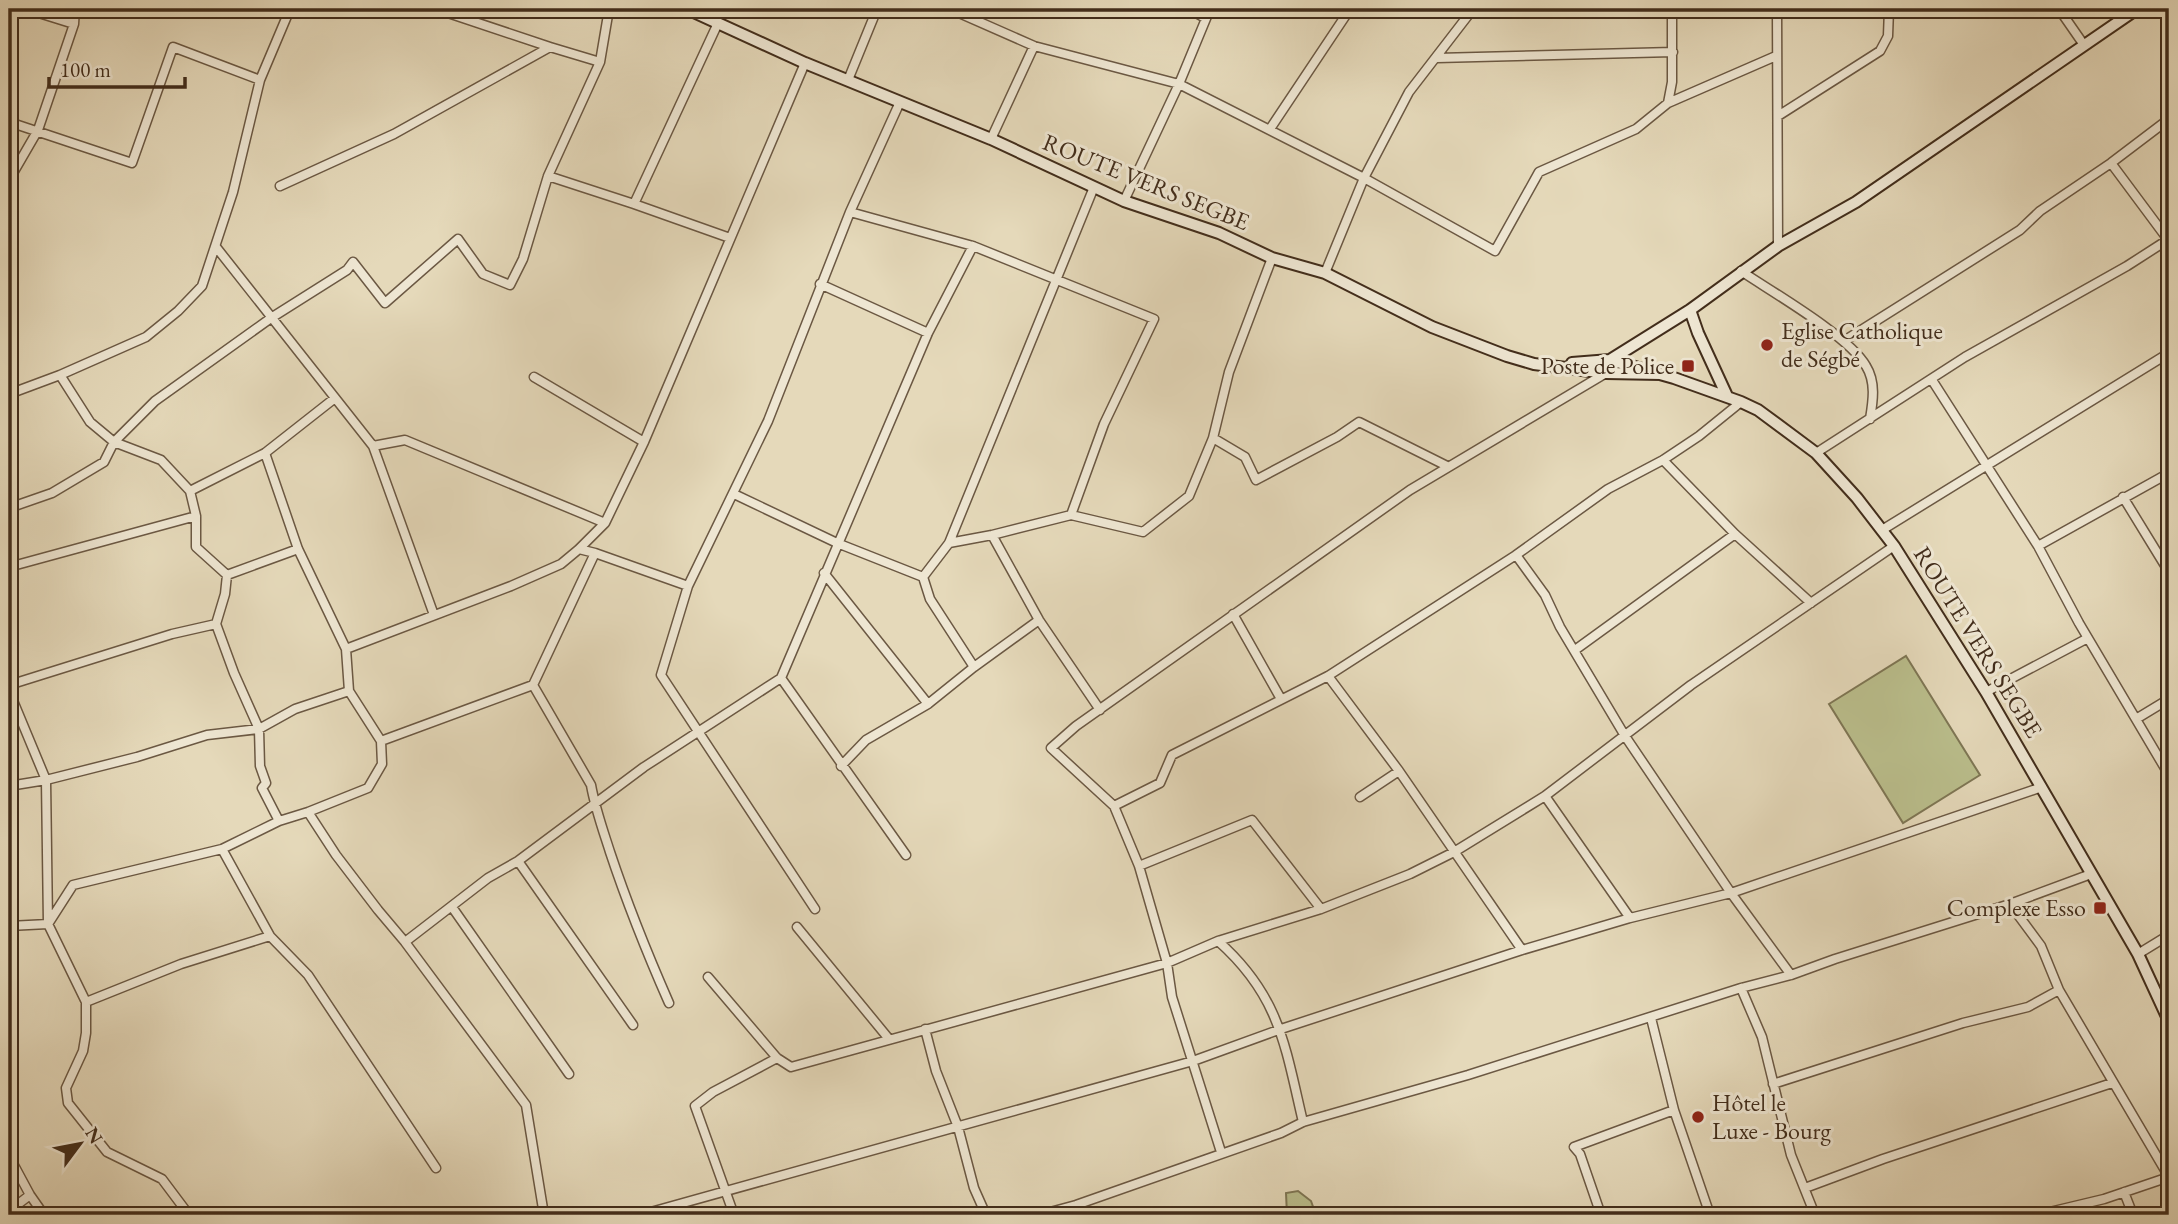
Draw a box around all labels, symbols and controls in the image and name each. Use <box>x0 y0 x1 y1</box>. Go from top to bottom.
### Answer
scale bar <box>49 46 186 90</box>
text: 100 m <box>60 56 111 83</box>
street label: ROUTE VERS SEGBE <box>1038 126 1254 237</box>
place label: Eglise Catholique de Ségbé <box>1781 315 1943 374</box>
marker: Eglise Catholique de Ségbé <box>1759 337 1775 353</box>
place label: Poste de Police <box>1540 350 1674 381</box>
marker: Poste de Police <box>1680 358 1696 374</box>
street label: ROUTE VERS SEGBE <box>1907 540 2050 743</box>
place label: Complexe Esso <box>1947 892 2086 923</box>
marker: Complexe Esso <box>2092 900 2108 916</box>
place label: Hôtel le Luxe - Bourg <box>1712 1087 1832 1146</box>
north arrow <box>46 1108 116 1178</box>
marker: Hôtel le Luxe - Bourg <box>1690 1109 1706 1125</box>
text: N <box>79 1122 109 1149</box>

